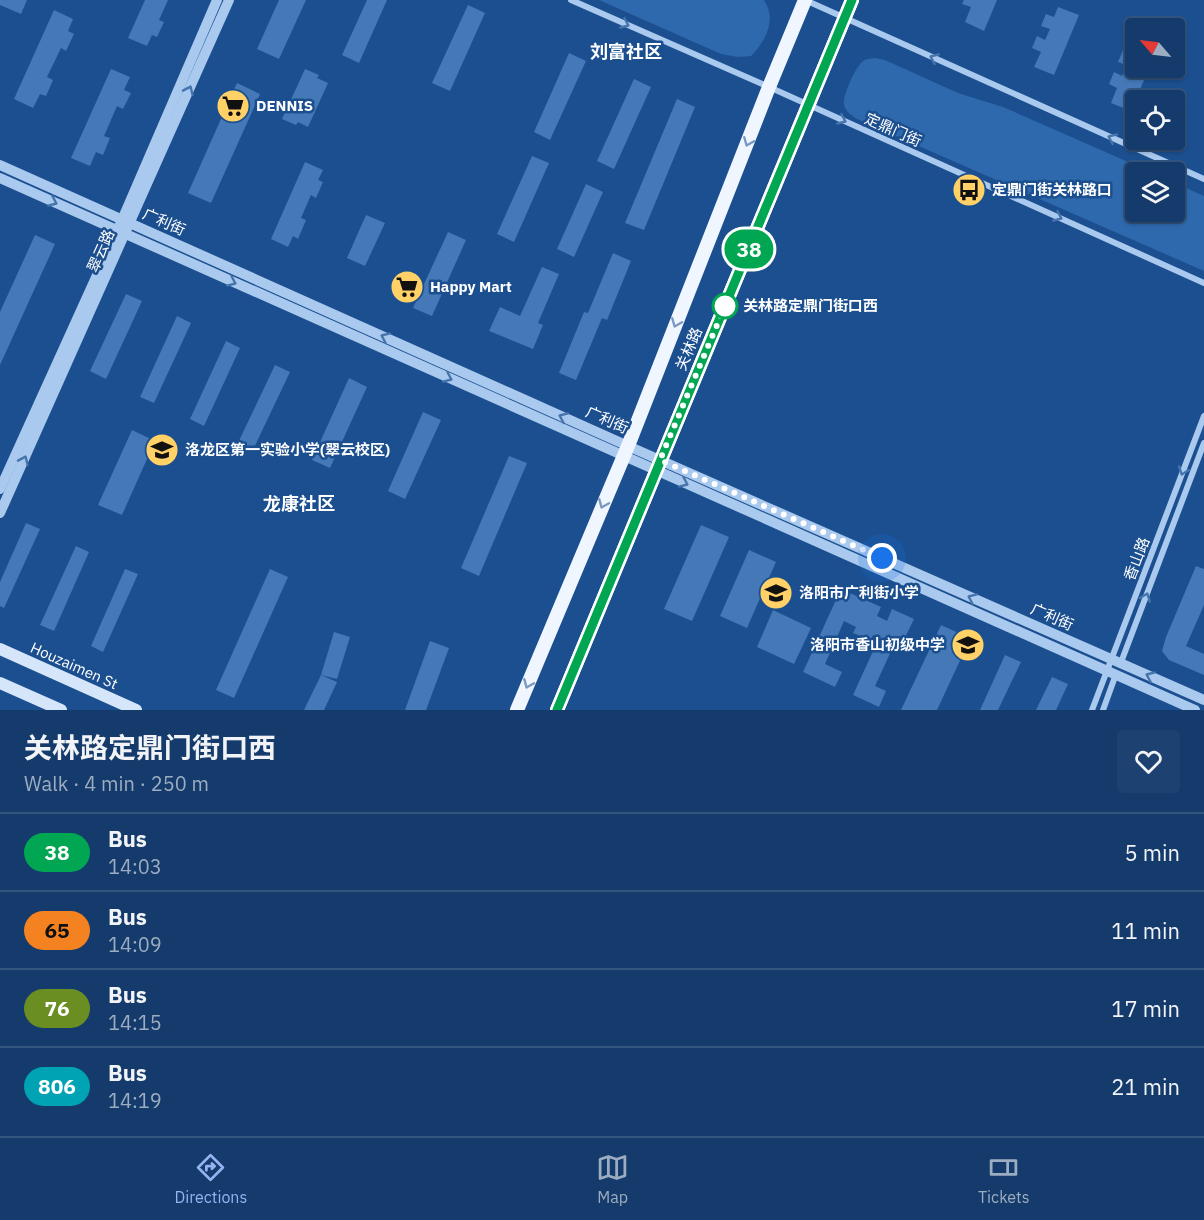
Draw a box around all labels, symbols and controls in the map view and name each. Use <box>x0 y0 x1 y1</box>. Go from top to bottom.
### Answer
one-way arrow <box>618 16 629 28</box>
north arrow <box>1125 18 1185 78</box>
map controls <box>1125 18 1185 222</box>
district label: 刘富社区 <box>590 40 662 63</box>
one-way arrow <box>930 54 941 66</box>
one-way arrow <box>182 86 194 97</box>
supermarket icon: DENNIS <box>215 88 251 124</box>
button: locate <box>1125 90 1185 150</box>
place label: DENNIS <box>256 96 313 115</box>
street label: 定鼎门街 <box>862 109 924 150</box>
one-way arrow <box>835 112 846 124</box>
one-way arrow <box>1108 133 1119 145</box>
one-way arrow <box>743 135 755 146</box>
button: layers <box>1125 162 1185 222</box>
bus stop icon: 定鼎门街关林路口 <box>951 172 987 208</box>
place label: 定鼎门街关林路口 <box>992 180 1112 199</box>
one-way arrow <box>47 195 58 207</box>
street label: 广利街 <box>140 204 189 239</box>
one-way arrow <box>1051 210 1062 222</box>
street label: 翠云路 <box>83 226 118 275</box>
line badge: 38 <box>722 230 776 268</box>
text: 38 <box>736 235 762 263</box>
supermarket icon: Happy Mart <box>389 269 425 305</box>
one-way arrow <box>225 274 236 286</box>
place label: Happy Mart <box>430 277 512 296</box>
marker: 关林路定鼎门街口西 <box>712 293 738 319</box>
place label: 关林路定鼎门街口西 <box>743 296 878 315</box>
one-way arrow <box>671 317 683 328</box>
street label: 关林路 <box>671 324 706 373</box>
one-way arrow <box>381 333 392 345</box>
one-way arrow <box>442 371 453 383</box>
street label: 广利街 <box>583 402 632 437</box>
one-way arrow <box>559 412 570 424</box>
school or university icon: 洛龙区第一实验小学(翠云校区) <box>144 432 180 468</box>
place label: 洛龙区第一实验小学(翠云校区) <box>185 440 390 459</box>
one-way arrow <box>17 455 29 466</box>
one-way arrow <box>1178 465 1191 476</box>
one-way arrow <box>678 475 689 487</box>
district label: 龙康社区 <box>263 492 335 515</box>
one-way arrow <box>598 498 610 509</box>
street label: 香山路 <box>1120 534 1153 583</box>
your location <box>867 543 897 573</box>
school or university icon: 洛阳市广利街小学 <box>758 575 794 611</box>
place label: 洛阳市广利街小学 <box>799 583 919 602</box>
one-way arrow <box>1139 592 1151 603</box>
one-way arrow <box>967 593 978 605</box>
street label: 广利街 <box>1028 599 1077 634</box>
school or university icon: 洛阳市香山初级中学 <box>950 627 986 663</box>
place label: 洛阳市香山初级中学 <box>810 635 945 654</box>
street label: Houzaimen St <box>28 638 121 693</box>
one-way arrow <box>1146 671 1157 683</box>
one-way arrow <box>523 677 535 688</box>
text: 关林路定鼎门街口西 <box>24 729 276 766</box>
button: heart <box>1117 730 1180 793</box>
text: Walk · 4 min · 250 m <box>24 770 209 797</box>
text: Bus <box>108 824 147 853</box>
text: 38 <box>44 838 70 866</box>
text: 5 min <box>1124 838 1180 867</box>
text: 14:03 <box>108 853 162 880</box>
text: Bus <box>108 902 147 931</box>
text: 65 <box>44 916 70 944</box>
text: 11 min <box>1111 916 1180 945</box>
text: 14:09 <box>108 931 162 958</box>
text: Bus <box>108 980 147 1009</box>
text: 76 <box>44 994 70 1022</box>
text: 17 min <box>1111 994 1180 1023</box>
text: 14:15 <box>108 1009 162 1036</box>
text: Bus <box>108 1058 147 1087</box>
text: 806 <box>38 1072 76 1100</box>
text: 21 min <box>1111 1072 1180 1101</box>
text: 14:19 <box>108 1087 162 1114</box>
tab: Directions <box>174 1151 247 1207</box>
tab: Map <box>596 1151 629 1207</box>
tab: Tickets <box>978 1151 1030 1207</box>

